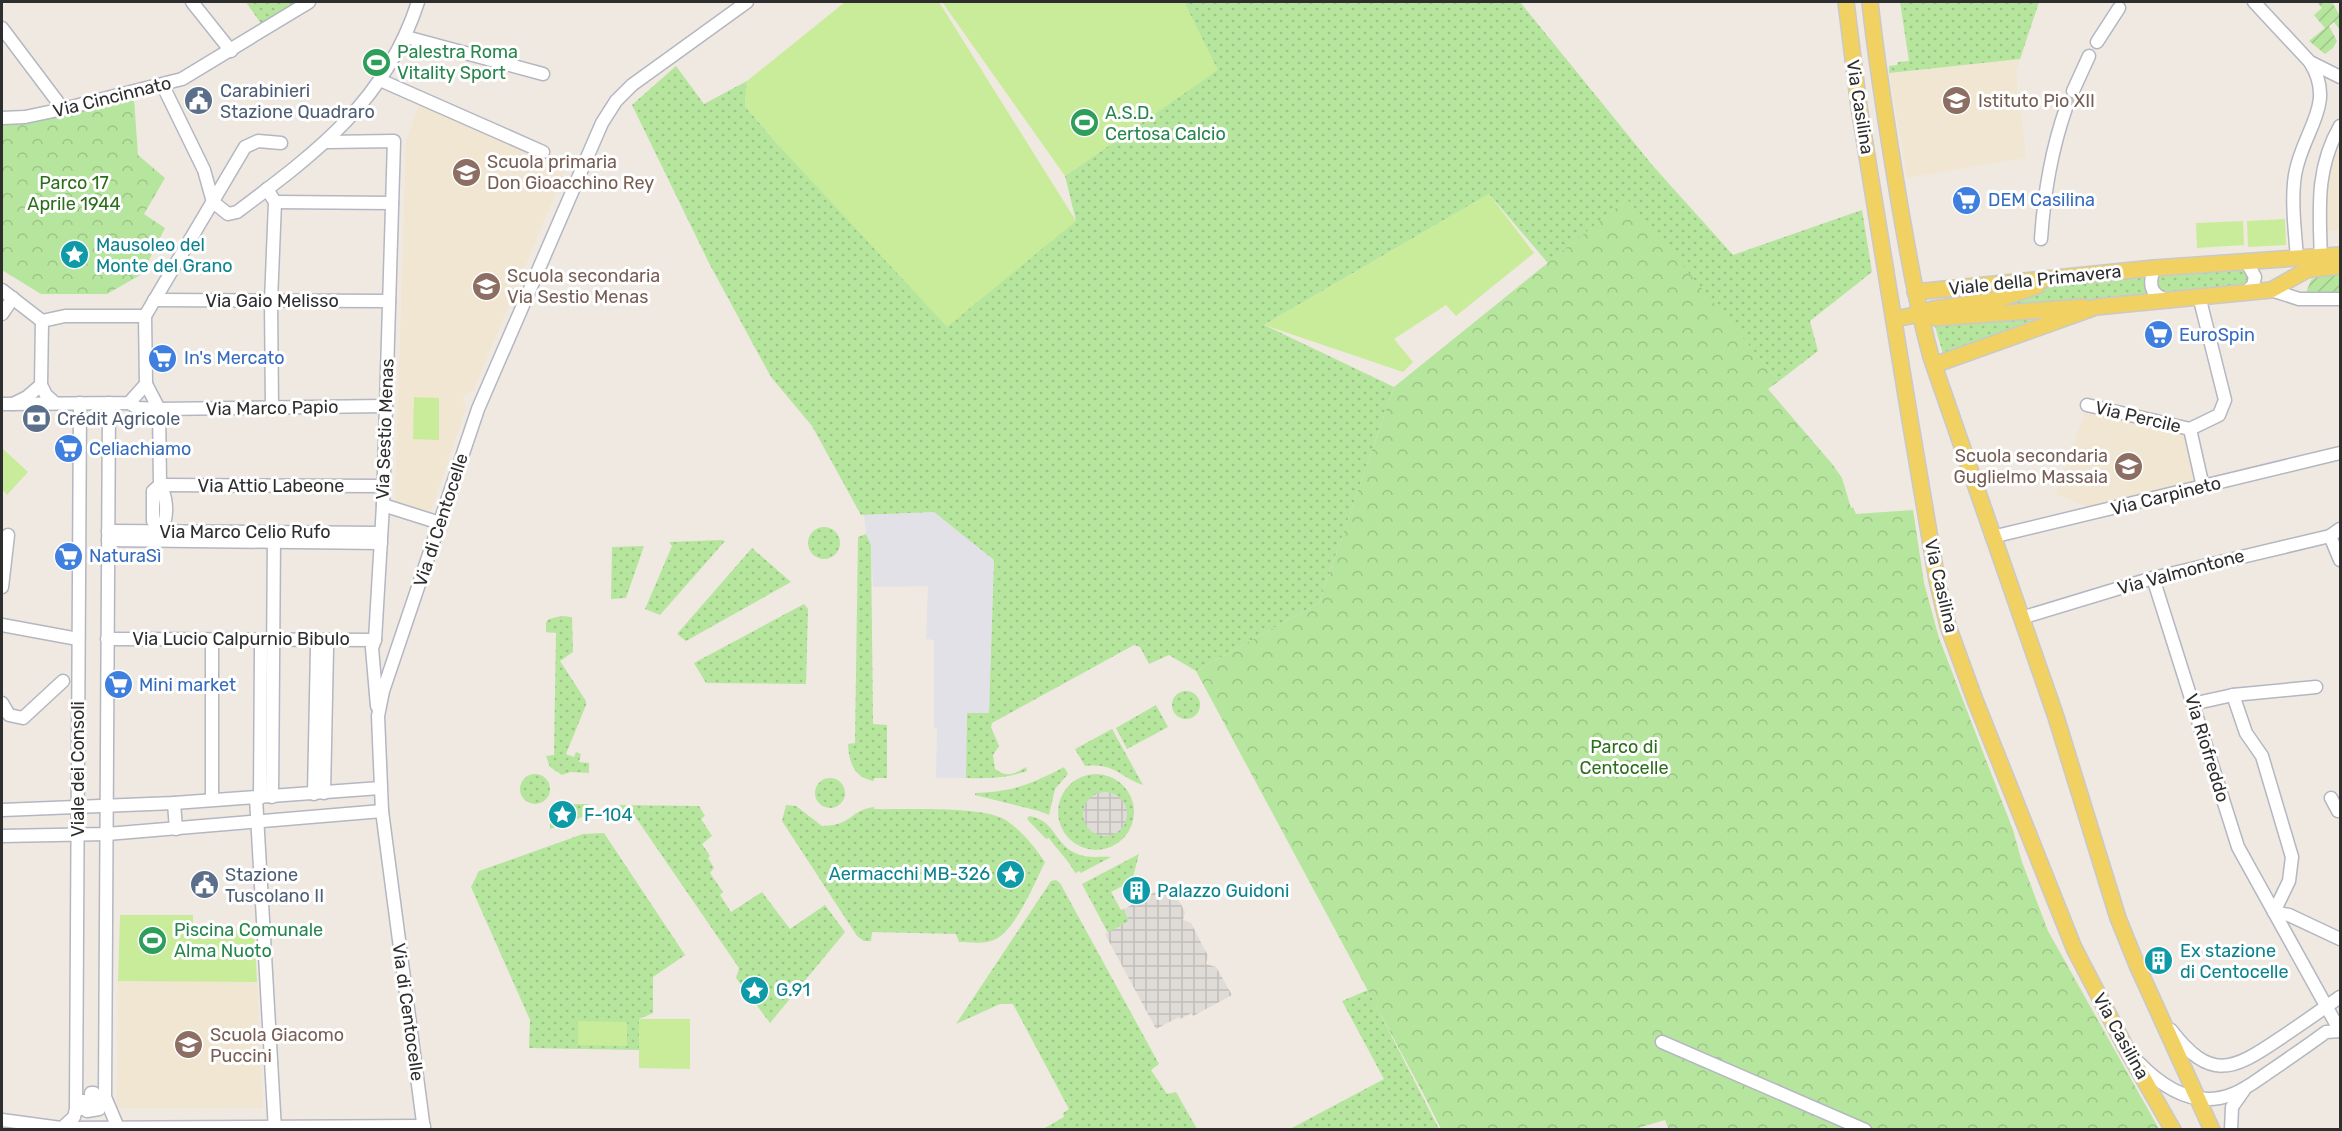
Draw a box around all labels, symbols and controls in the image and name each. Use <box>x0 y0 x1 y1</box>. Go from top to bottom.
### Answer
place label: Palestra Roma Vitality Sport <box>397 41 518 84</box>
sports icon: Palestra Roma Vitality Sport <box>360 46 392 78</box>
street label: Via Casilina <box>1842 58 1878 156</box>
street label: Via Cincinnato <box>51 72 173 122</box>
place label: Carabinieri Stazione Quadraro <box>220 80 375 123</box>
public building icon: Carabinieri Stazione Quadraro <box>183 85 215 117</box>
school or university icon: Istituto Pio XII <box>1941 85 1973 117</box>
place label: Istituto Pio XII <box>1978 90 2095 112</box>
place label: A.S.D. Certosa Calcio <box>1105 102 1226 145</box>
sports icon: A.S.D. Certosa Calcio <box>1068 107 1100 139</box>
place label: Scuola primaria Don Gioacchino Rey <box>487 151 654 194</box>
school or university icon: Scuola primaria Don Gioacchino Rey <box>450 156 482 188</box>
park label: Parco 17 Aprile 1944 <box>27 172 121 215</box>
supermarket icon: DEM Casilina <box>1951 184 1983 216</box>
place label: DEM Casilina <box>1988 189 2095 211</box>
place label: Mausoleo del Monte del Grano <box>96 234 233 277</box>
place icon: Mausoleo del Monte del Grano <box>59 239 91 271</box>
street label: Viale della Primavera <box>1948 260 2122 300</box>
place label: Scuola secondaria Via Sestio Menas <box>507 265 660 308</box>
school or university icon: Scuola secondaria Via Sestio Menas <box>470 270 502 302</box>
street label: Via Gaio Melisso <box>205 290 339 312</box>
supermarket icon: EuroSpin <box>2142 319 2174 351</box>
place label: EuroSpin <box>2179 324 2255 346</box>
supermarket icon: In's Mercato <box>147 342 179 374</box>
place label: In's Mercato <box>184 347 285 369</box>
street label: Via Sestio Menas <box>372 358 398 500</box>
street label: Via Marco Papio <box>205 396 339 420</box>
street label: Via Percile <box>2093 396 2183 438</box>
bank icon: Crédit Agricole <box>20 403 52 435</box>
place label: Crédit Agricole <box>57 408 180 430</box>
supermarket icon: Celiachiamo <box>52 433 84 465</box>
place label: Celiachiamo <box>89 438 191 460</box>
place label: Scuola secondaria Guglielmo Massaia <box>1953 445 2108 488</box>
school or university icon: Scuola secondaria Guglielmo Massaia <box>2113 450 2145 482</box>
street label: Via di Centocelle <box>409 451 473 589</box>
street label: Via Carpineto <box>2109 472 2223 520</box>
street label: Via Attio Labeone <box>198 475 344 497</box>
street label: Via Marco Celio Rufo <box>159 521 331 543</box>
street label: Via Casilina <box>1920 537 1962 635</box>
supermarket icon: NaturaSì <box>52 540 84 572</box>
street label: Via Valmontone <box>2115 544 2247 600</box>
place label: NaturaSì <box>89 545 161 567</box>
street label: Via Lucio Calpurnio Bibulo <box>132 628 350 650</box>
supermarket icon: Mini market <box>102 669 134 701</box>
place label: Mini market <box>139 674 236 696</box>
street label: Via Riofreddo <box>2180 691 2234 805</box>
street label: Viale dei Consoli <box>67 701 89 837</box>
park label: Parco di Centocelle <box>1579 736 1669 779</box>
place icon: F-104 <box>547 799 579 831</box>
place label: F-104 <box>584 804 633 826</box>
place icon: Aermacchi MB-326 <box>995 858 1027 890</box>
place label: Aermacchi MB-326 <box>829 863 990 885</box>
place label: Stazione Tuscolano II <box>225 864 324 907</box>
public building icon: Stazione Tuscolano II <box>188 869 220 901</box>
building icon: Palazzo Guidoni <box>1120 875 1152 907</box>
place label: Palazzo Guidoni <box>1157 880 1289 902</box>
place label: Piscina Comunale Alma Nuoto <box>174 919 323 962</box>
sports icon: Piscina Comunale Alma Nuoto <box>137 924 169 956</box>
place label: Ex stazione di Centocelle <box>2180 940 2289 983</box>
street label: Via di Centocelle <box>387 942 429 1082</box>
building icon: Ex stazione di Centocelle <box>2143 945 2175 977</box>
place icon: G.91 <box>739 974 771 1006</box>
place label: G.91 <box>776 979 810 1001</box>
street label: Via Casilina <box>2088 989 2154 1083</box>
place label: Scuola Giacomo Puccini <box>210 1024 344 1067</box>
school or university icon: Scuola Giacomo Puccini <box>173 1029 205 1061</box>

